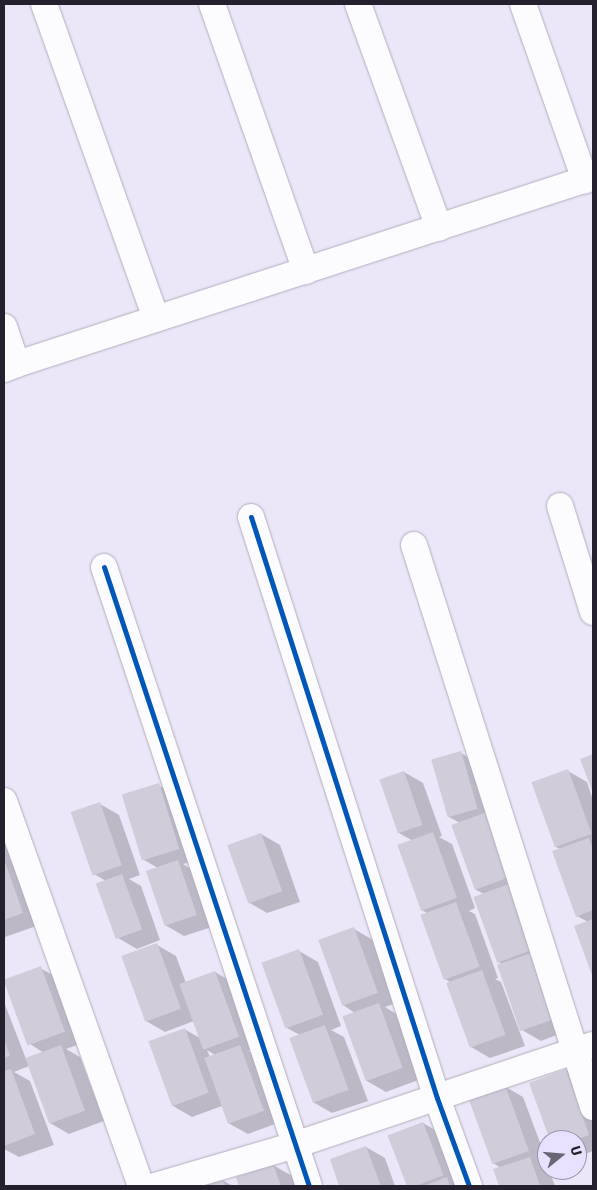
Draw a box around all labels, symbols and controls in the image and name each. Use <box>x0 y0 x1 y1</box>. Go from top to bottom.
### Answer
north arrow <box>537 1130 587 1180</box>
text: U <box>566 1144 585 1158</box>

